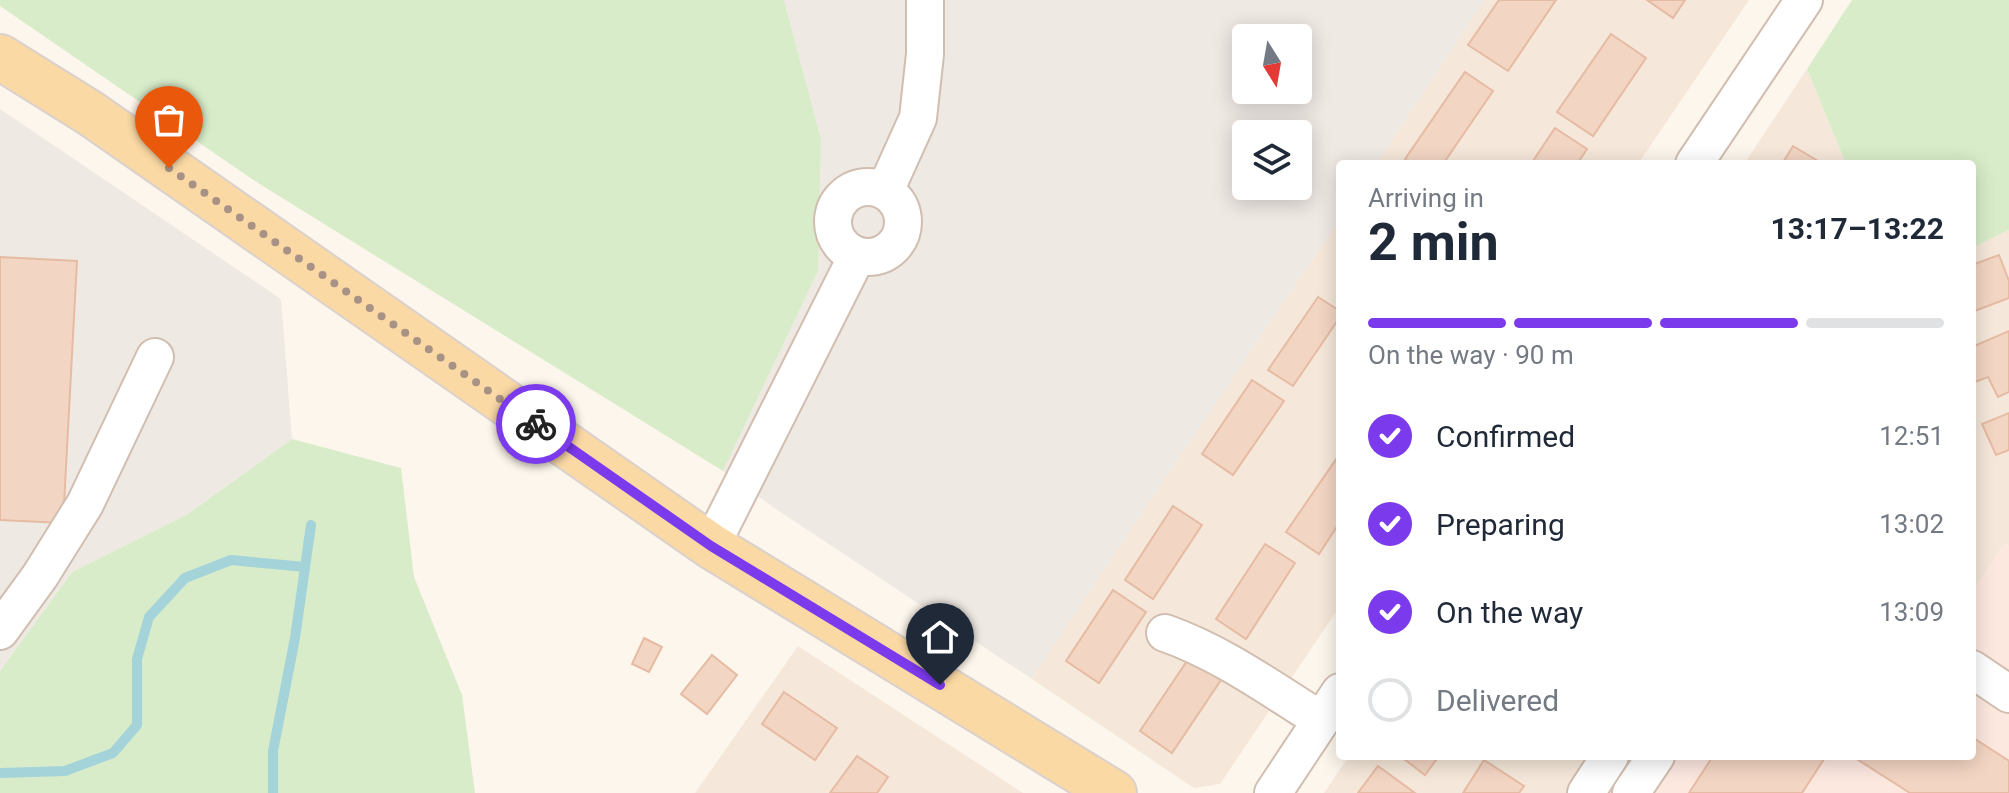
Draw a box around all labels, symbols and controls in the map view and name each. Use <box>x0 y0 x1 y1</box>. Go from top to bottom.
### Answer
north arrow <box>1232 24 1312 104</box>
map controls <box>1232 24 1312 200</box>
pin <box>135 86 203 168</box>
icon: bag <box>147 98 191 142</box>
button: layers <box>1232 120 1312 200</box>
text: Arriving in <box>1368 183 1484 213</box>
text: 13:17–13:22 <box>1770 211 1944 246</box>
text: 2 min <box>1368 212 1499 273</box>
text: On the way · 90 m <box>1368 340 1574 370</box>
courier <box>496 384 576 464</box>
icon: bike <box>514 402 558 446</box>
icon: check <box>1368 414 1412 458</box>
text: Confirmed <box>1436 419 1575 454</box>
text: 12:51 <box>1879 421 1944 451</box>
icon: check <box>1368 502 1412 546</box>
text: Preparing <box>1436 507 1565 542</box>
text: 13:02 <box>1879 509 1944 539</box>
icon: check <box>1368 590 1412 634</box>
text: On the way <box>1436 595 1583 630</box>
text: 13:09 <box>1879 597 1944 627</box>
pin <box>906 603 974 685</box>
icon: home <box>918 615 962 659</box>
text: Delivered <box>1436 683 1559 718</box>

